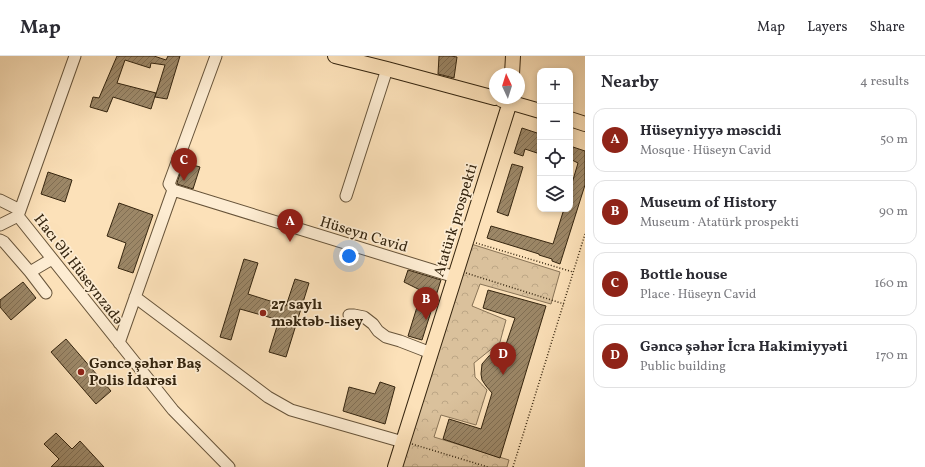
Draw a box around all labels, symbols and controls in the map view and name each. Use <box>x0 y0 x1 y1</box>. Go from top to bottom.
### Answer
text: Map <box>20 15 61 41</box>
text: Map <box>757 18 785 37</box>
text: Layers <box>807 18 847 37</box>
text: Share <box>869 18 905 37</box>
north arrow <box>489 68 525 104</box>
map controls <box>537 68 573 212</box>
button: + <box>537 68 573 104</box>
text: Nearby <box>601 71 659 94</box>
text: 4 results <box>860 73 909 91</box>
button: − <box>537 104 573 140</box>
text: Hüseyniyyə məscidi <box>640 121 781 142</box>
text: A <box>610 131 620 149</box>
text: 50 m <box>880 131 908 149</box>
button: locate <box>537 140 573 176</box>
text: Mosque · Hüseyn Cavid <box>640 142 771 160</box>
pin: C <box>171 148 197 181</box>
street label: Atatürk prospekti <box>429 161 484 279</box>
button: layers <box>537 176 573 212</box>
text: Museum of History <box>640 193 777 214</box>
text: B <box>611 203 619 221</box>
text: 90 m <box>879 203 908 221</box>
pin: A <box>277 209 303 242</box>
street label: Hacı Əli Hüseynzadə <box>28 210 128 330</box>
street label: Hüseyn Cavid <box>317 212 410 259</box>
text: Museum · Atatürk prospekti <box>640 214 799 232</box>
your location <box>339 246 359 266</box>
text: Bottle house <box>640 265 727 286</box>
text: C <box>611 275 619 293</box>
text: 160 m <box>874 275 908 293</box>
text: Place · Hüseyn Cavid <box>640 286 756 304</box>
pin: B <box>413 287 439 320</box>
place label: 27 saylı məktəb-lisey <box>271 295 364 333</box>
marker: 27 saylı məktəb-lisey <box>258 308 268 318</box>
text: Gəncə şəhər İcra Hakimiyyəti <box>640 337 848 358</box>
pin: D <box>490 342 516 375</box>
text: D <box>610 347 620 365</box>
text: 170 m <box>875 347 908 365</box>
place label: Gəncə şəhər Baş Polis İdarəsi <box>89 354 202 392</box>
text: Public building <box>640 358 726 376</box>
marker: Gəncə şəhər Baş Polis İdarəsi <box>76 367 86 377</box>

